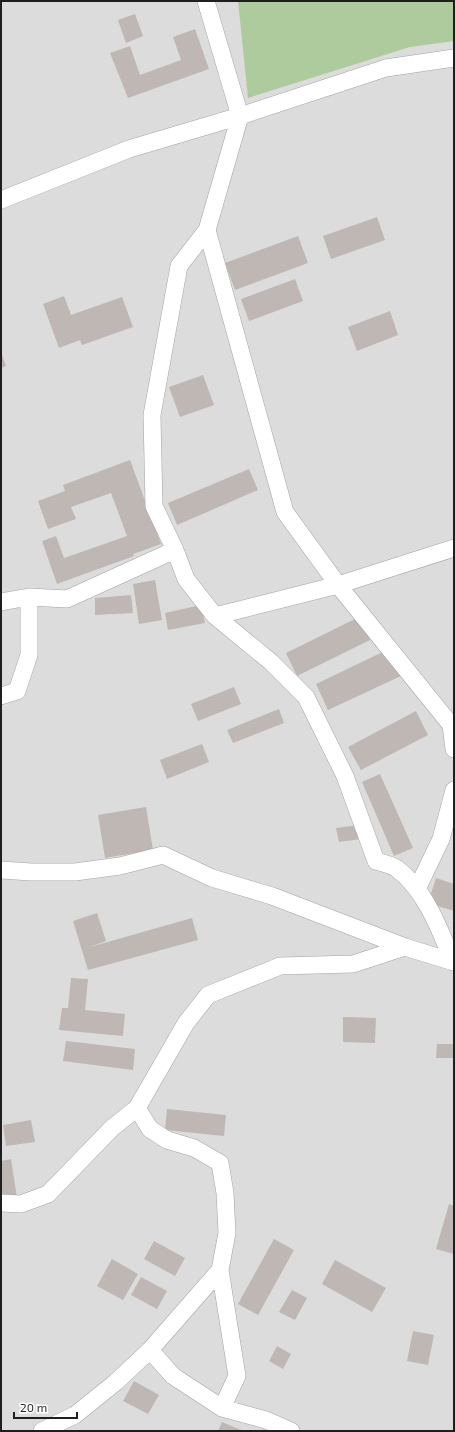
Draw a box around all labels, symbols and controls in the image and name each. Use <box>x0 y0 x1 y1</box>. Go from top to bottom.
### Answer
scale bar <box>14 1394 77 1420</box>
text: 20 m <box>20 1400 47 1414</box>

